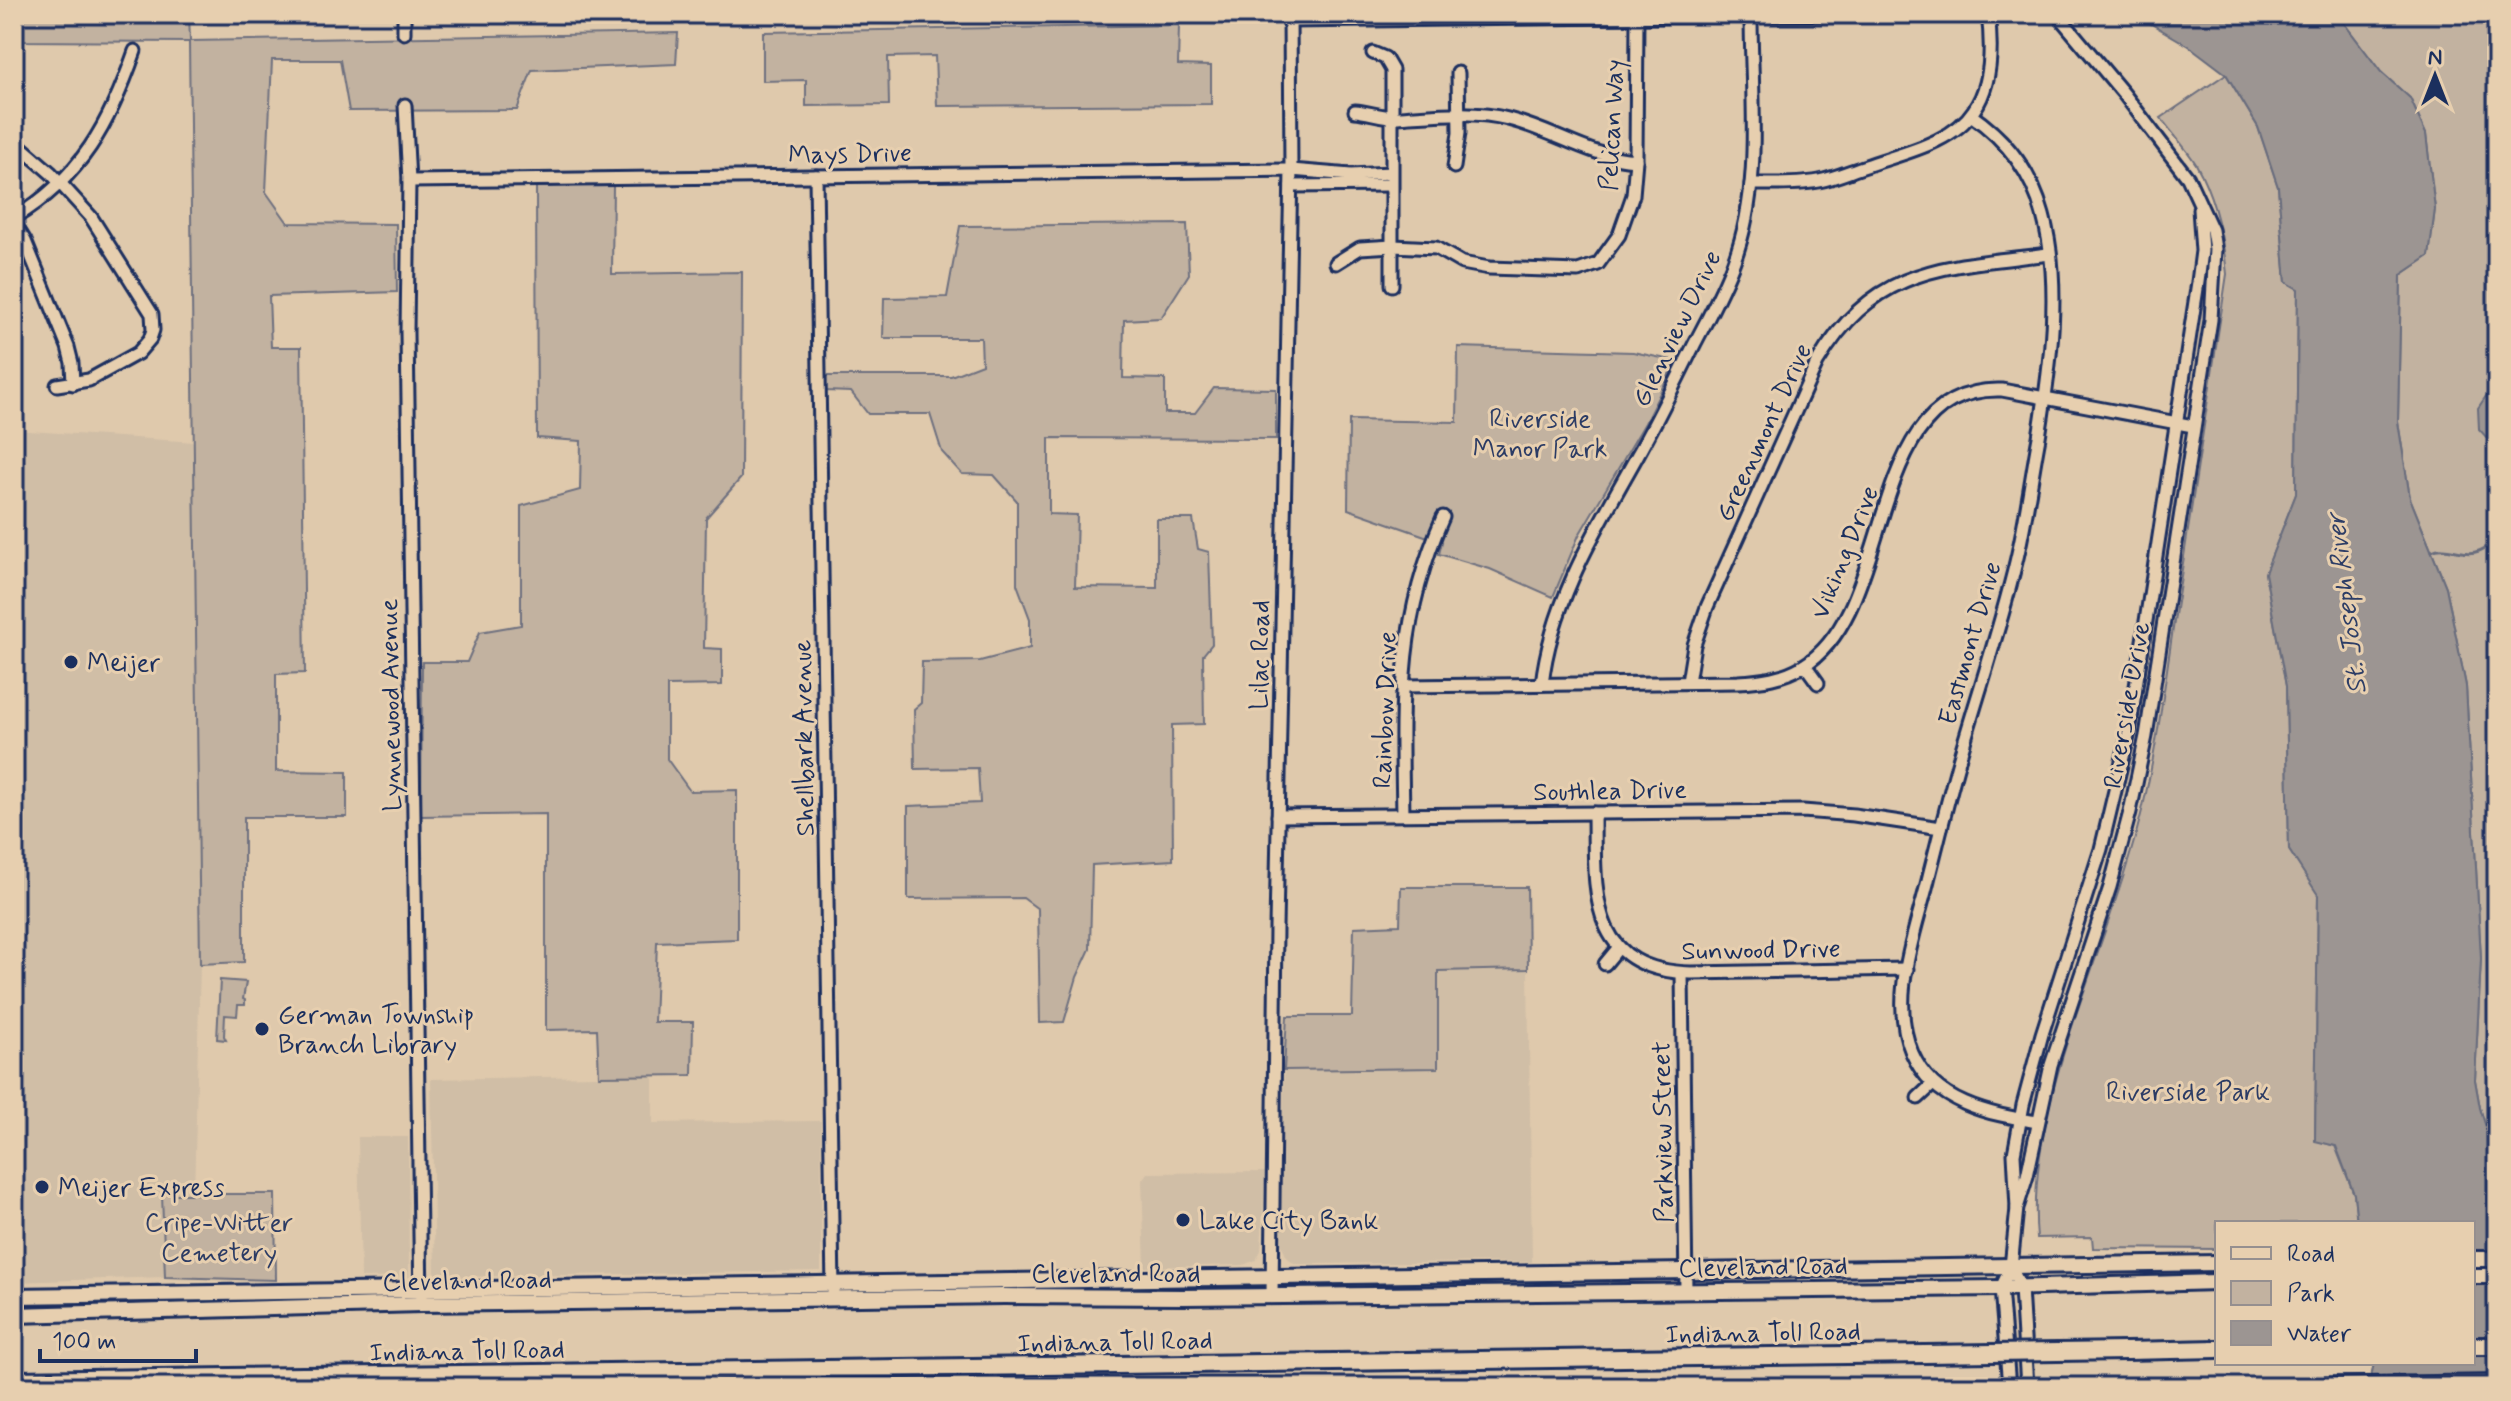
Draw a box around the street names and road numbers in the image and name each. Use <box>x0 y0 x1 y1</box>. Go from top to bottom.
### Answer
street label: Pelican Way <box>1593 59 1633 192</box>
street label: Mays Drive <box>788 137 912 173</box>
street label: Glenview Drive <box>1625 245 1730 413</box>
street label: Greenmont Drive <box>1709 338 1821 527</box>
street label: Viking Drive <box>1804 481 1888 624</box>
street label: Eastmont Drive <box>1931 558 2010 729</box>
street label: Lynnewood Avenue <box>373 598 411 812</box>
street label: Lilac Road <box>1243 600 1279 710</box>
street label: Riverside Drive <box>2097 619 2159 791</box>
street label: Rainbow Drive <box>1366 631 1406 789</box>
street label: Shellbark Avenue <box>786 639 824 837</box>
street label: Southlea Drive <box>1533 774 1687 810</box>
street label: Sunwood Drive <box>1681 933 1841 969</box>
street label: Parkview Street <box>1645 1041 1683 1223</box>
street label: Cleveland Road <box>1678 1250 1848 1286</box>
street label: Cleveland Road <box>1031 1258 1201 1292</box>
street label: Cleveland Road <box>382 1264 552 1300</box>
street label: Indiana Toll Road <box>1665 1315 1861 1353</box>
street label: Indiana Toll Road <box>1017 1324 1213 1362</box>
street label: Indiana Toll Road <box>369 1333 565 1371</box>

